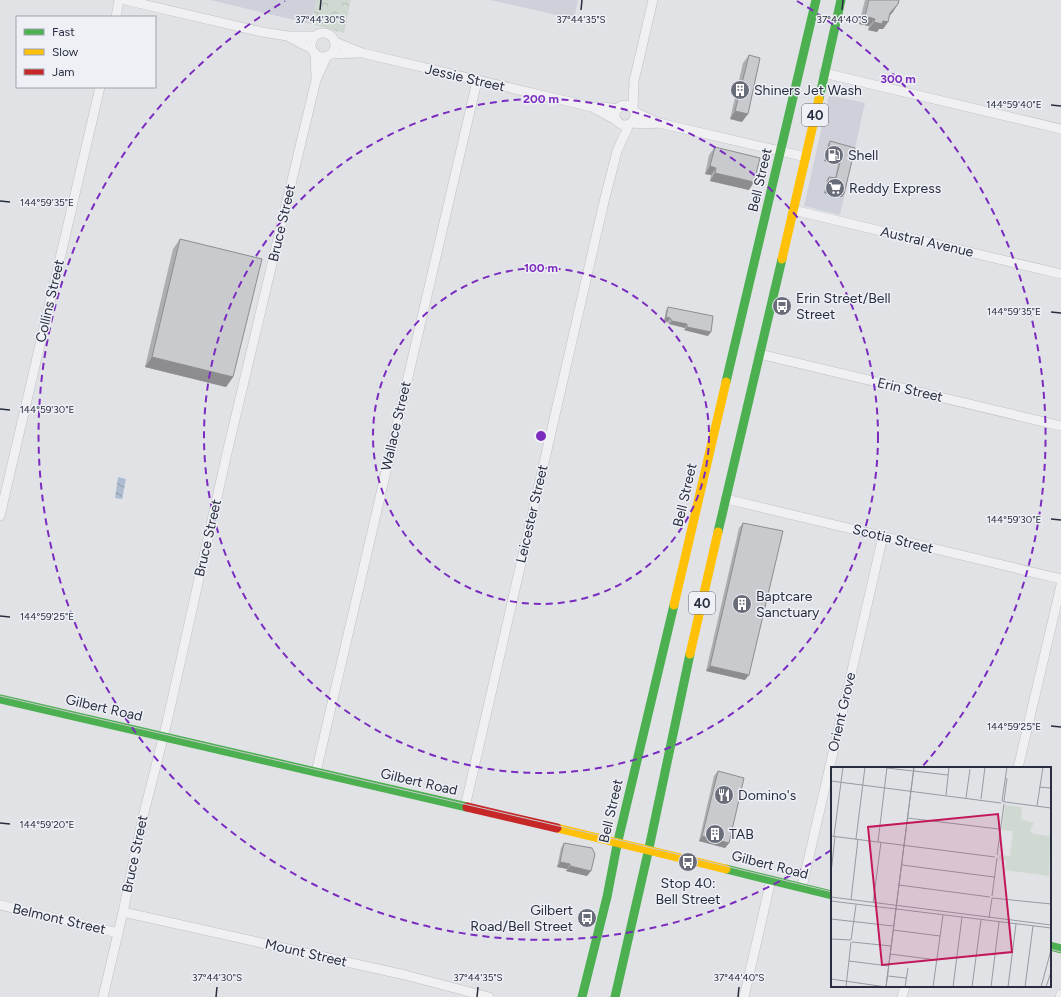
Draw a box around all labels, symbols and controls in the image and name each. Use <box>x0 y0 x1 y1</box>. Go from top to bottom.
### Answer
text: 37°44'30"S <box>295 13 345 26</box>
text: 37°44'35"S <box>556 13 606 26</box>
text: 37°44'40"S <box>817 13 867 26</box>
legend <box>16 16 156 88</box>
text: Fast <box>52 25 75 39</box>
text: Slow <box>52 45 79 59</box>
street label: Jessie Street <box>423 61 507 95</box>
text: Jam <box>52 65 75 79</box>
text: 300 m <box>880 72 916 86</box>
building icon: Shiners Jet Wash <box>729 79 751 101</box>
place label: Shiners Jet Wash <box>754 82 862 99</box>
text: 200 m <box>523 92 559 106</box>
text: 144°59'40"E <box>986 98 1042 111</box>
road number: 40 <box>802 104 828 126</box>
fuel station icon: Shell <box>823 144 845 166</box>
street label: Bell Street <box>744 146 776 214</box>
place label: Shell <box>848 147 878 164</box>
supermarket icon: Reddy Express <box>824 177 846 199</box>
place label: Reddy Express <box>849 180 941 197</box>
street label: Bruce Street <box>265 183 299 263</box>
text: 144°59'35"E <box>20 196 74 209</box>
street label: Austral Avenue <box>879 223 975 261</box>
street label: Collins Street <box>32 258 68 344</box>
text: 100 m <box>524 261 558 275</box>
place label: Erin Street/Bell Street <box>796 290 891 323</box>
bus stop icon: Erin Street/Bell Street <box>771 295 793 317</box>
text: 144°59'35"E <box>987 305 1041 318</box>
street label: Erin Street <box>876 374 944 406</box>
street label: Wallace Street <box>377 380 415 472</box>
text: 144°59'30"E <box>20 403 74 416</box>
centre of rings <box>534 429 548 443</box>
street label: Bell Street <box>669 461 701 529</box>
street label: Leicester Street <box>512 463 552 565</box>
street label: Bruce Street <box>191 498 225 578</box>
text: 144°59'30"E <box>987 513 1041 526</box>
street label: Scotia Street <box>851 521 935 557</box>
place label: Baptcare Sanctuary <box>756 588 820 621</box>
road number: 40 <box>689 592 715 614</box>
building icon: Baptcare Sanctuary <box>731 593 753 615</box>
text: 144°59'25"E <box>20 610 74 623</box>
street label: Orient Grove <box>825 670 859 753</box>
street label: Gilbert Road <box>64 691 144 725</box>
text: 144°59'25"E <box>987 720 1041 733</box>
street label: Gilbert Road <box>379 765 459 799</box>
inset map <box>831 767 1051 987</box>
street label: Bell Street <box>595 777 627 845</box>
restaurant icon: Domino's <box>713 784 735 806</box>
place label: Domino's <box>738 787 796 804</box>
street label: Bruce Street <box>118 814 152 894</box>
text: 144°59'20"E <box>20 818 74 831</box>
building icon: TAB <box>704 823 726 845</box>
place label: TAB <box>729 826 754 843</box>
street label: Gilbert Road <box>730 847 810 883</box>
bus stop icon: Stop 40: Bell Street <box>677 851 699 873</box>
place label: Stop 40: Bell Street <box>655 875 721 908</box>
street label: Belmont Street <box>11 900 107 938</box>
place label: Gilbert Road/Bell Street <box>470 902 573 935</box>
bus stop icon: Gilbert Road/Bell Street <box>576 907 598 929</box>
street label: Mount Street <box>263 935 349 971</box>
text: 37°44'30"S <box>192 971 242 984</box>
text: 37°44'35"S <box>453 971 503 984</box>
text: 37°44'40"S <box>714 971 764 984</box>

